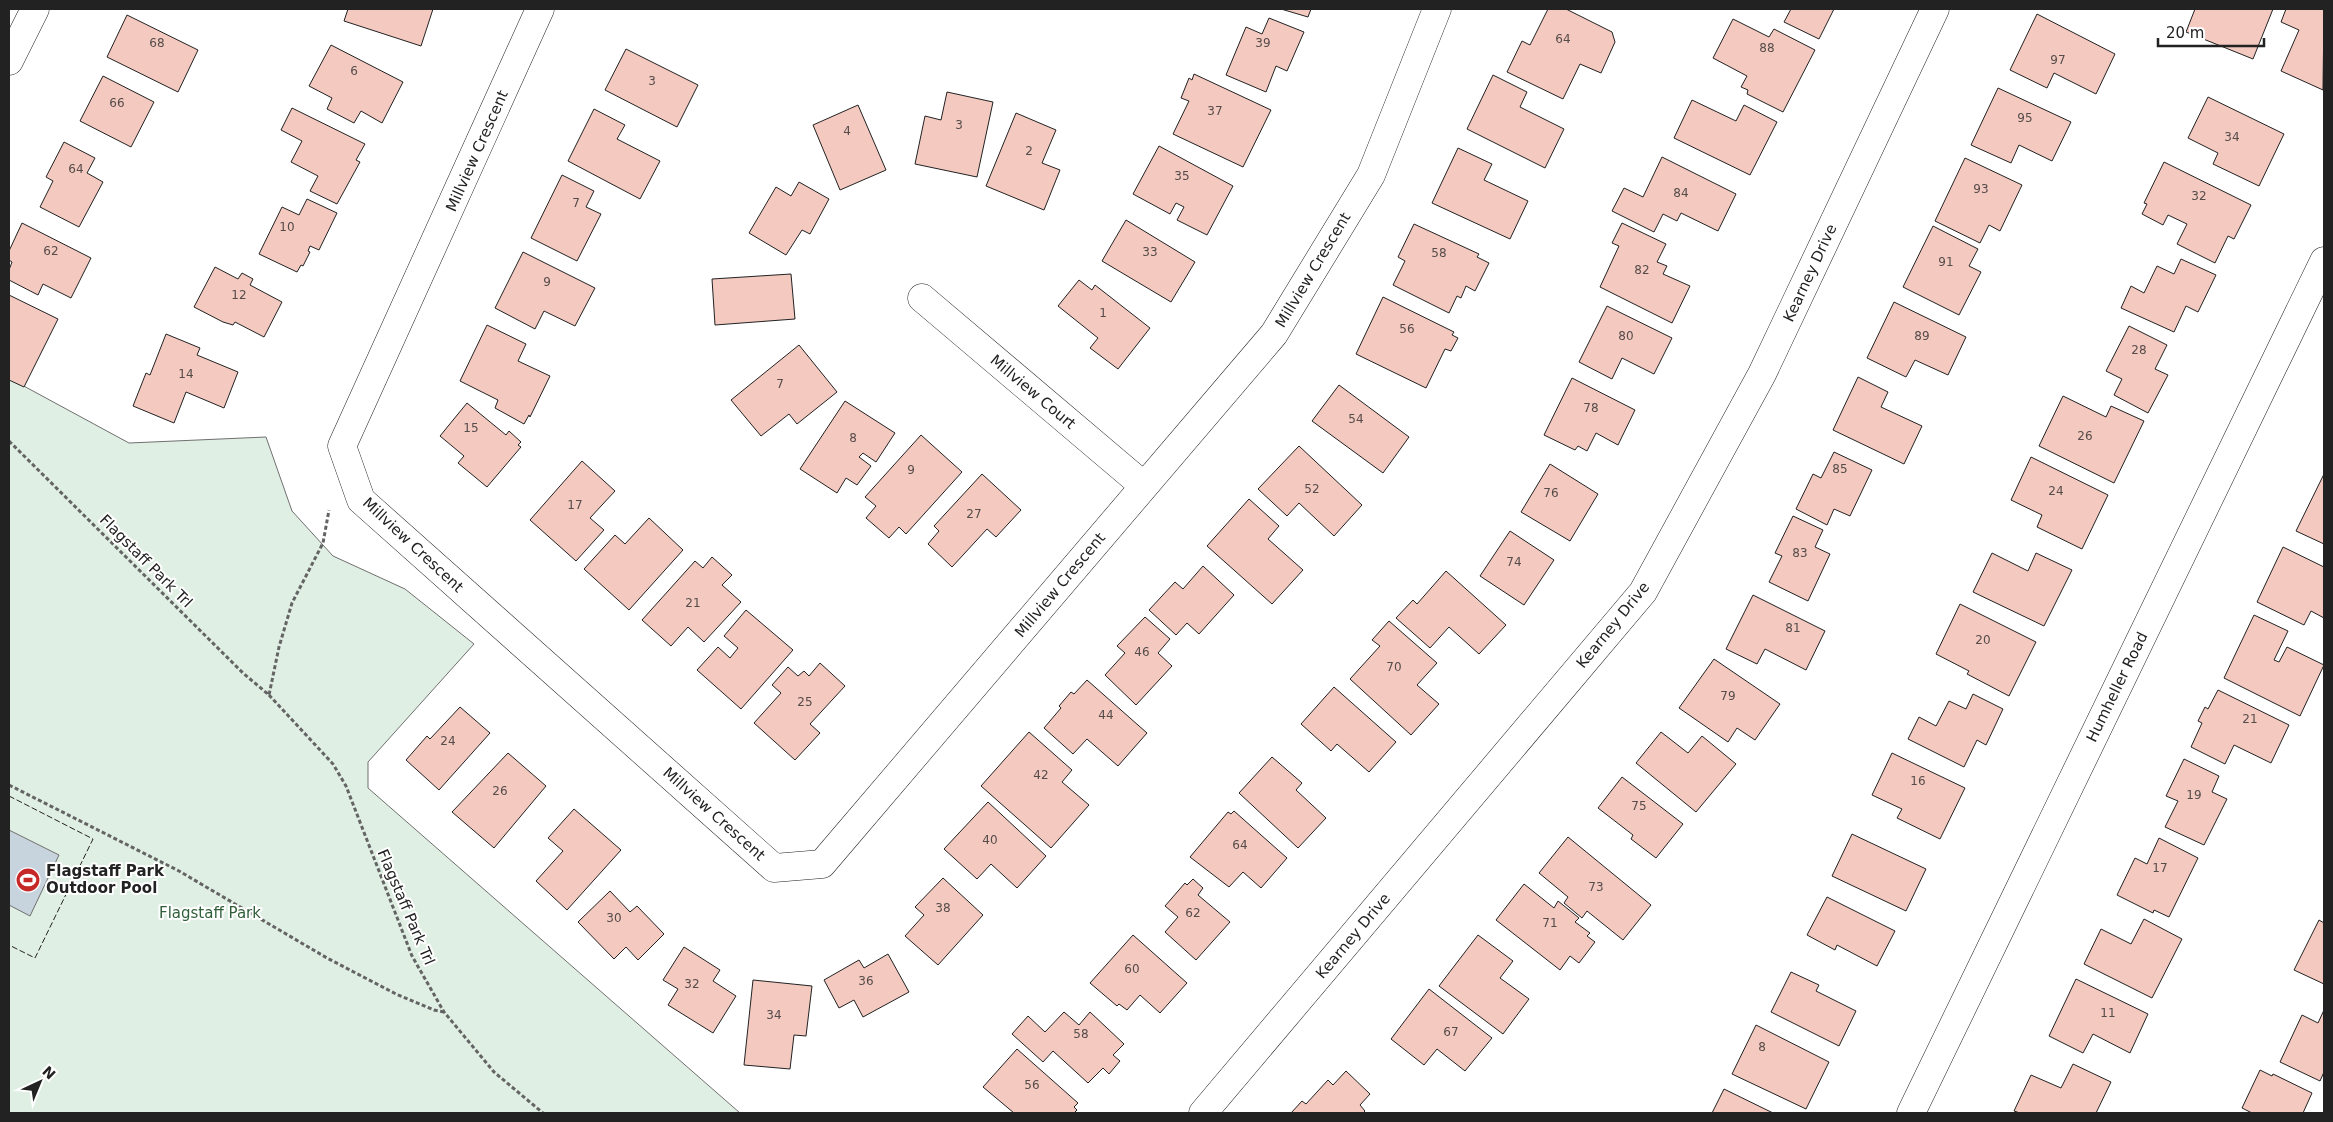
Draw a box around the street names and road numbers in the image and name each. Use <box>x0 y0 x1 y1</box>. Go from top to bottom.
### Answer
street label: Millview Crescent <box>442 87 512 214</box>
street label: Millview Crescent <box>1272 209 1355 331</box>
street label: Kearney Drive <box>1779 221 1841 325</box>
street label: Millview Court <box>987 351 1079 433</box>
street label: Millview Crescent <box>359 494 467 596</box>
street label: Flagstaff Park Trl <box>96 511 196 611</box>
street label: Millview Crescent <box>1011 529 1109 641</box>
street label: Kearney Drive <box>1573 578 1653 672</box>
street label: Humheller Road <box>2083 629 2151 745</box>
street label: Millview Crescent <box>659 763 769 865</box>
street label: Flagstaff Park Trl <box>373 846 439 968</box>
street label: Kearney Drive <box>1312 890 1394 982</box>

